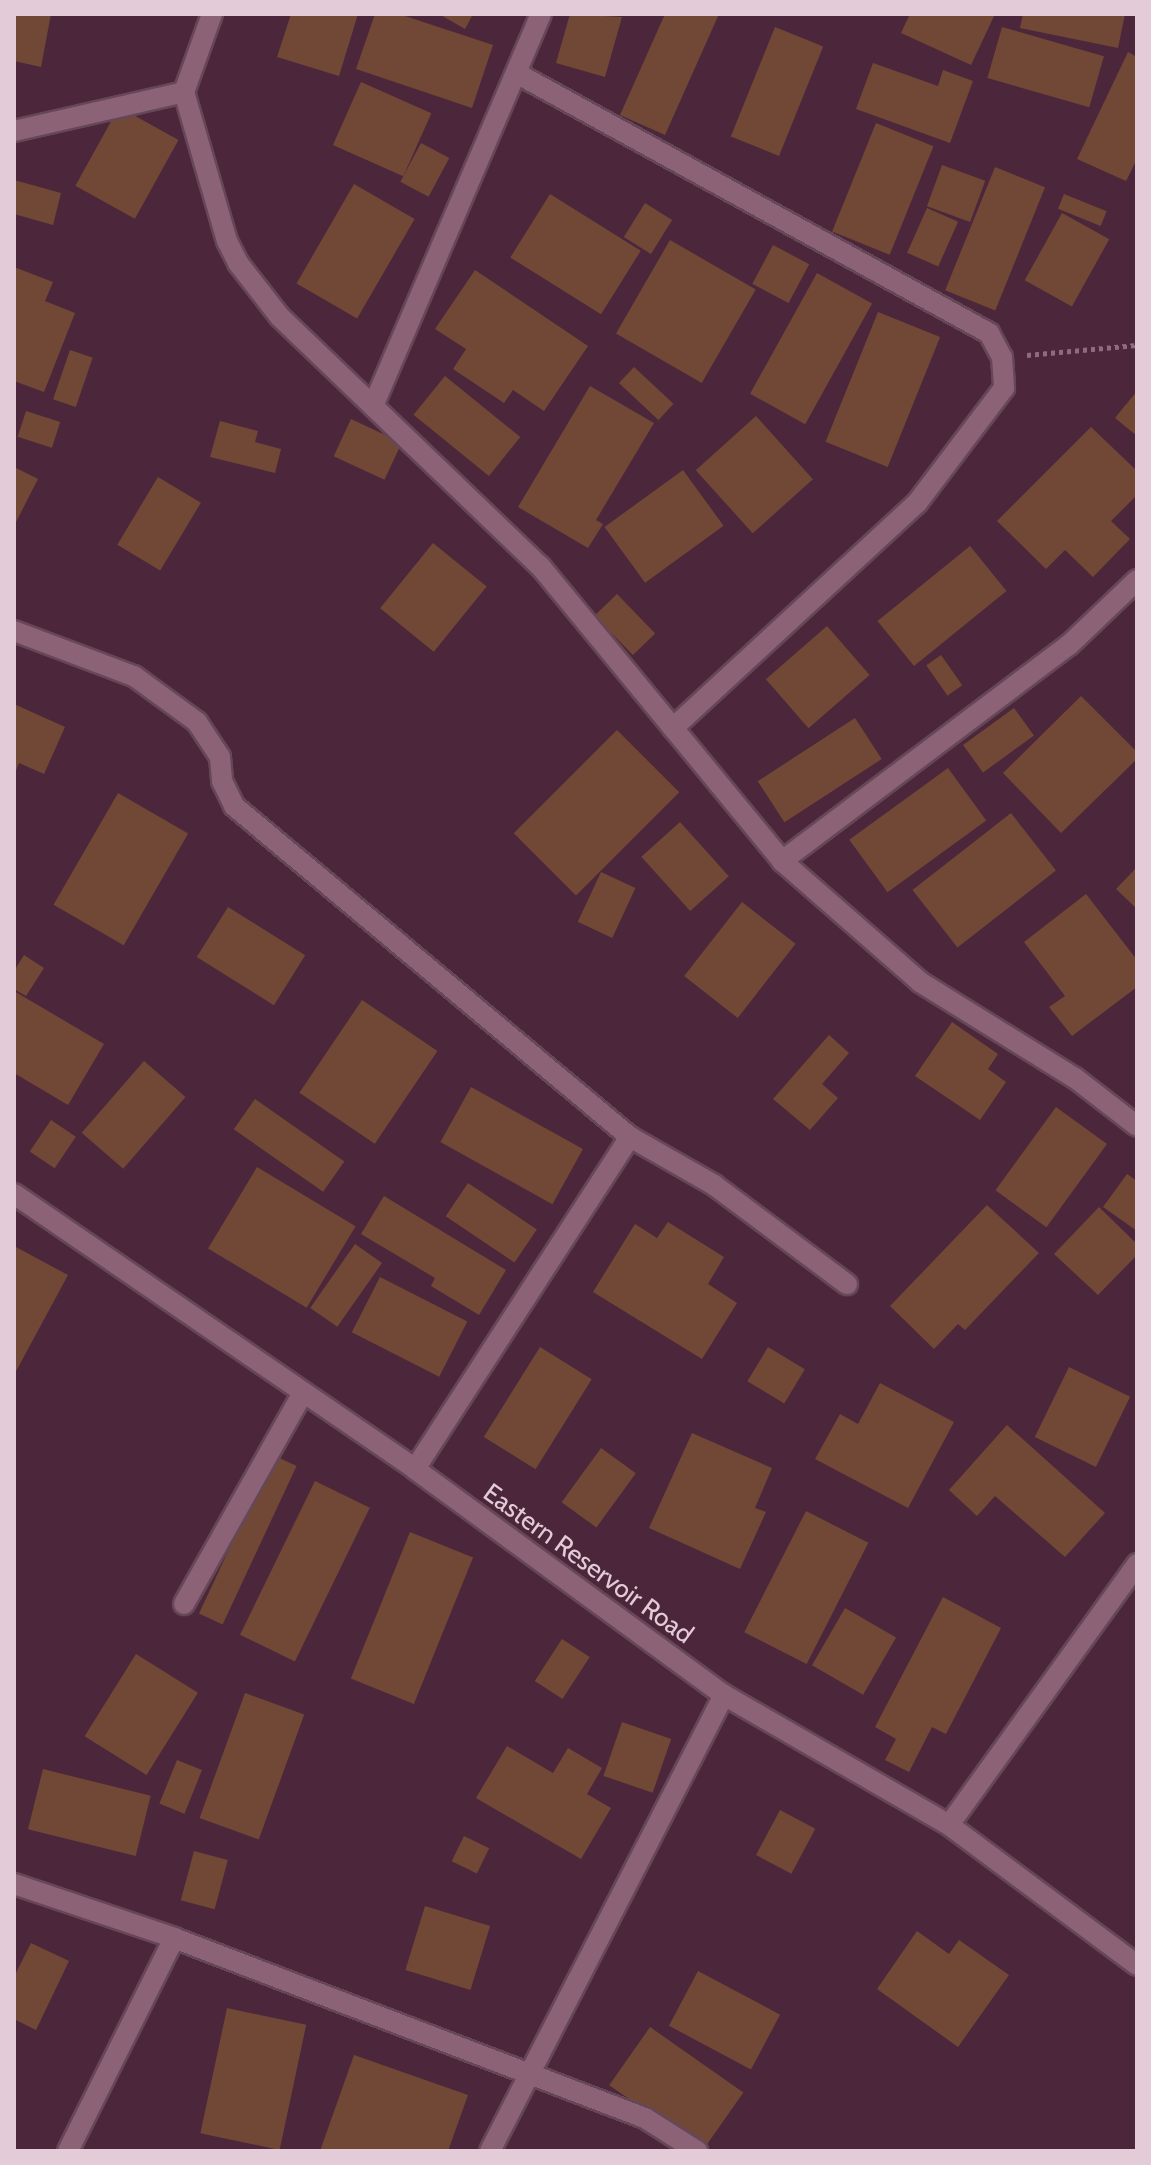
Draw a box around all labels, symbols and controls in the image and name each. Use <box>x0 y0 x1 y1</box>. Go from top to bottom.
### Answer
street label: Eastern Reservoir Road <box>477 1477 699 1651</box>

